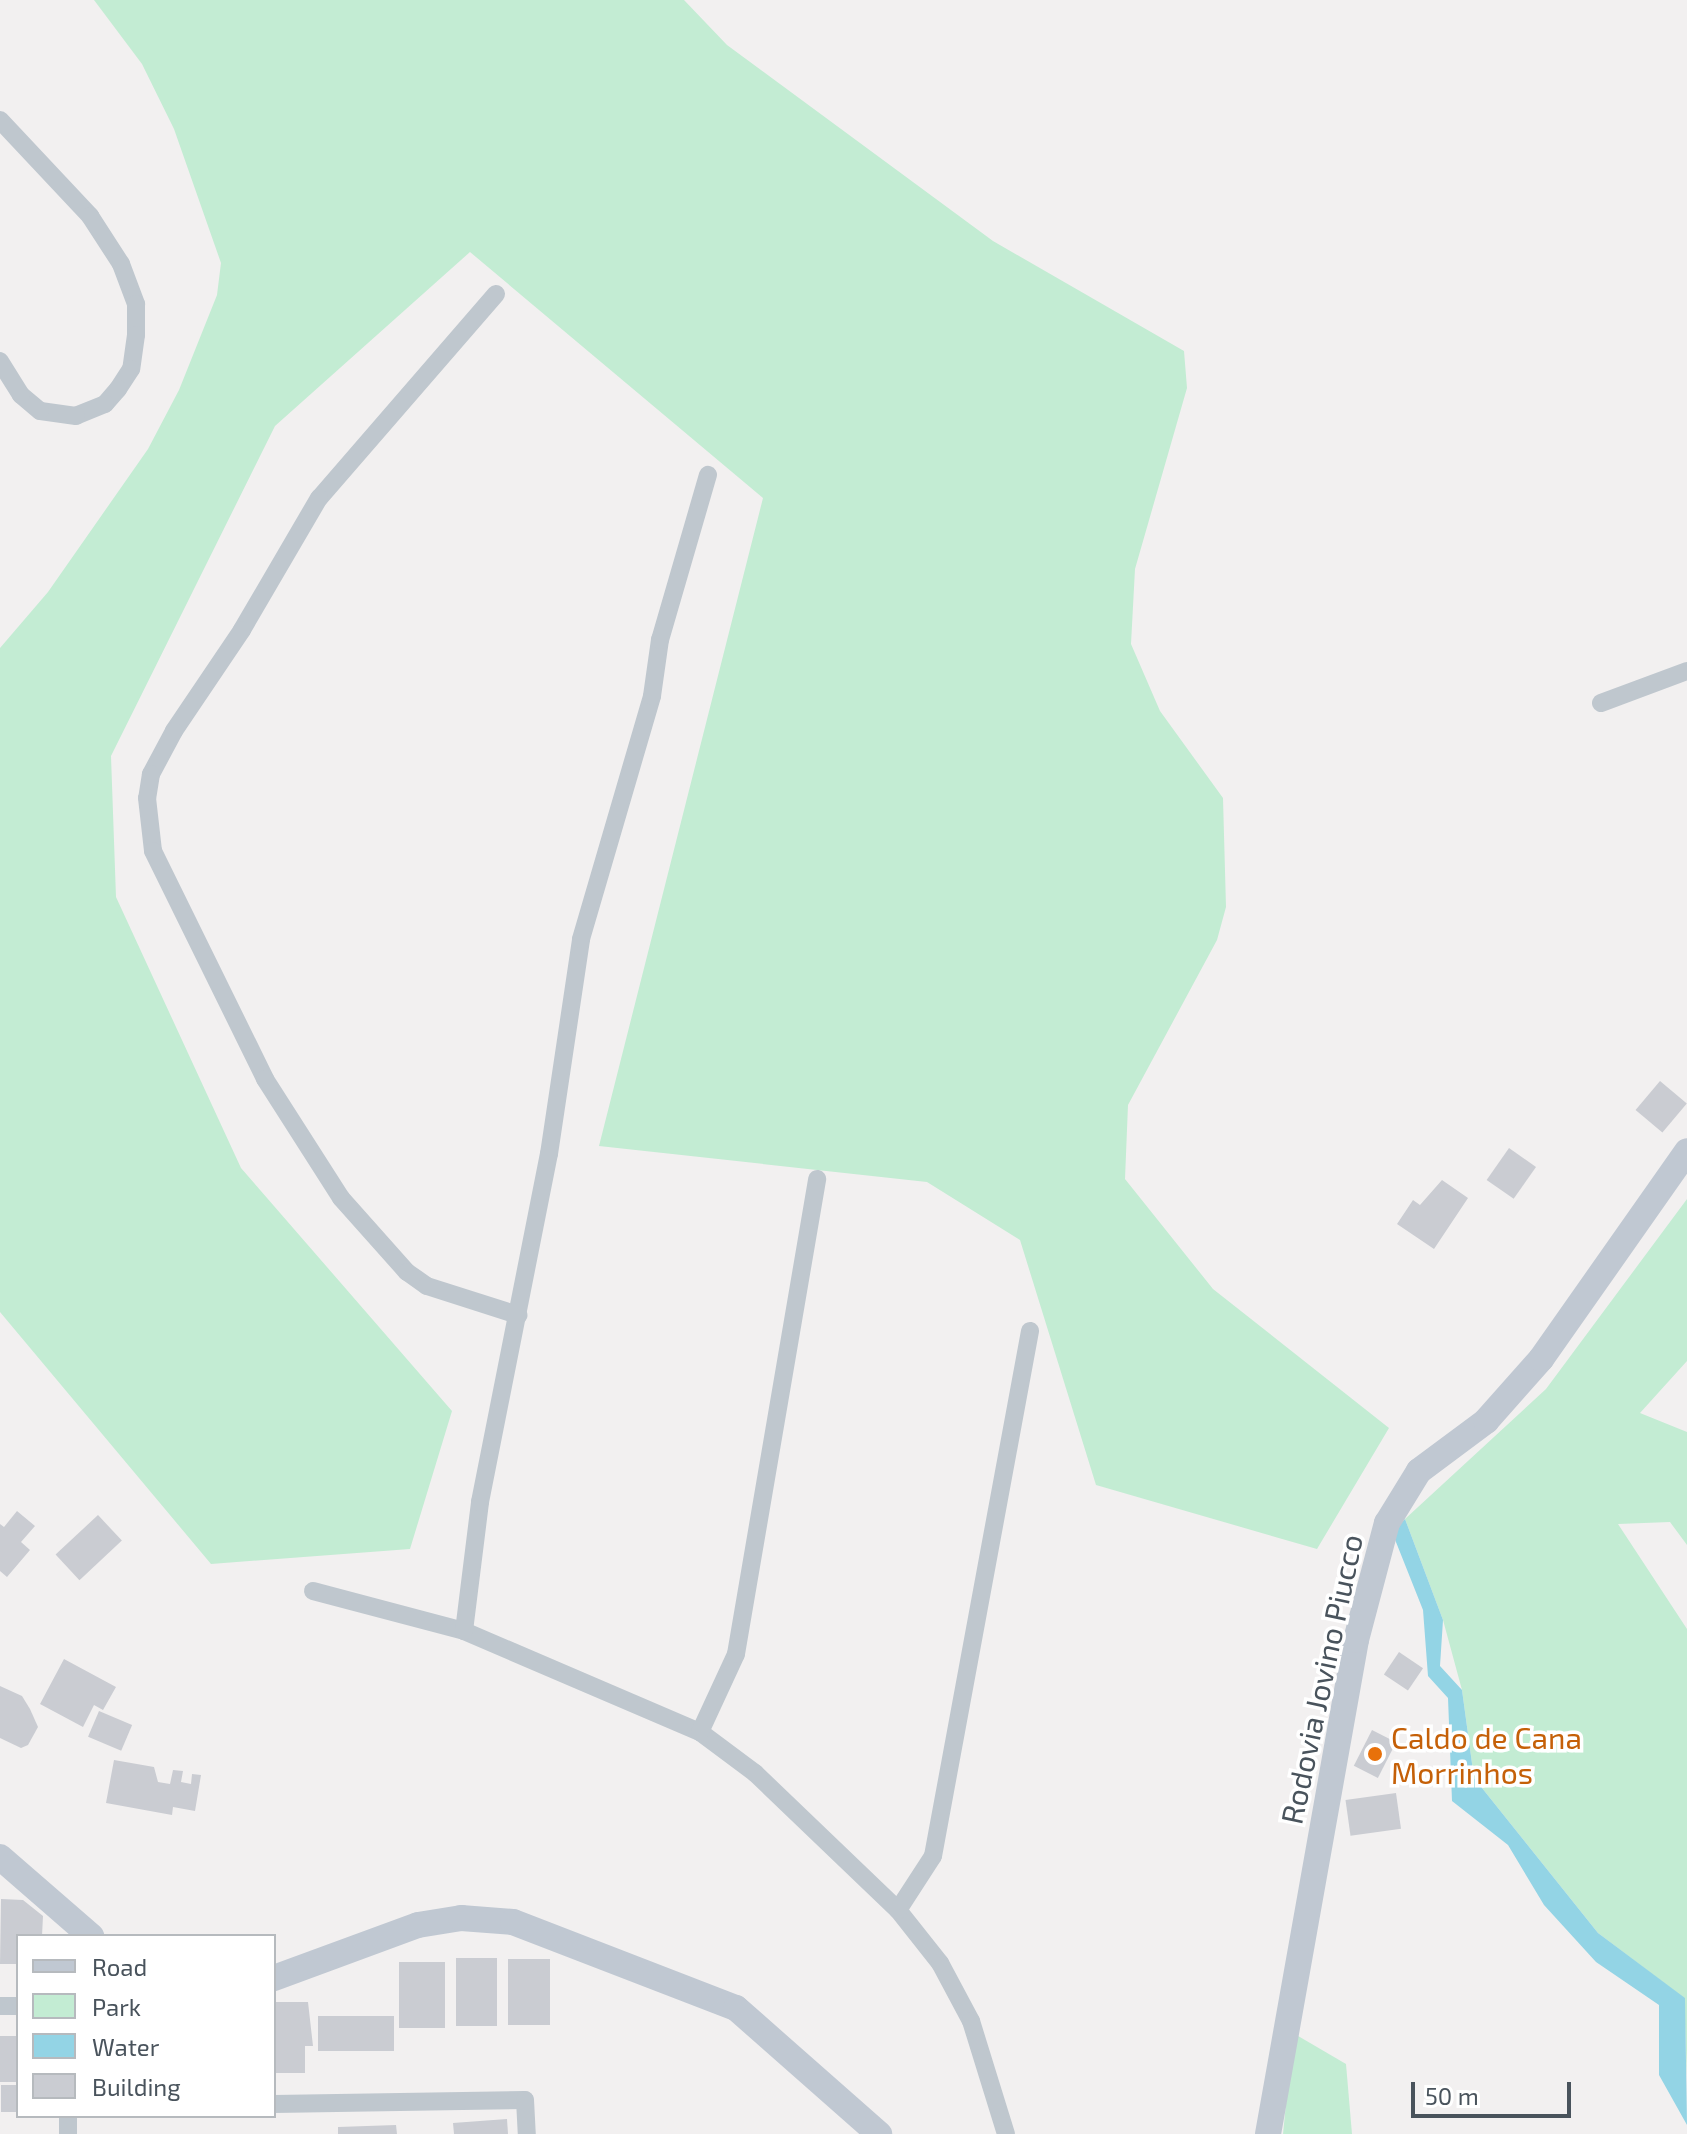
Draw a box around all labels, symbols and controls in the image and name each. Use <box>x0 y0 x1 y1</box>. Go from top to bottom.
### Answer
street label: Rodovia Jovino Piucco <box>1273 1531 1369 1827</box>
place label: Caldo de Cana Morrinhos <box>1391 1719 1582 1790</box>
marker: Caldo de Cana Morrinhos <box>1366 1745 1384 1763</box>
legend <box>16 1934 276 2118</box>
text: Road <box>92 1952 147 1981</box>
text: Park <box>92 1992 141 2021</box>
text: Water <box>92 2032 159 2061</box>
scale bar <box>1415 2066 1575 2116</box>
text: Building <box>92 2072 181 2101</box>
text: 50 m <box>1425 2081 1479 2110</box>

